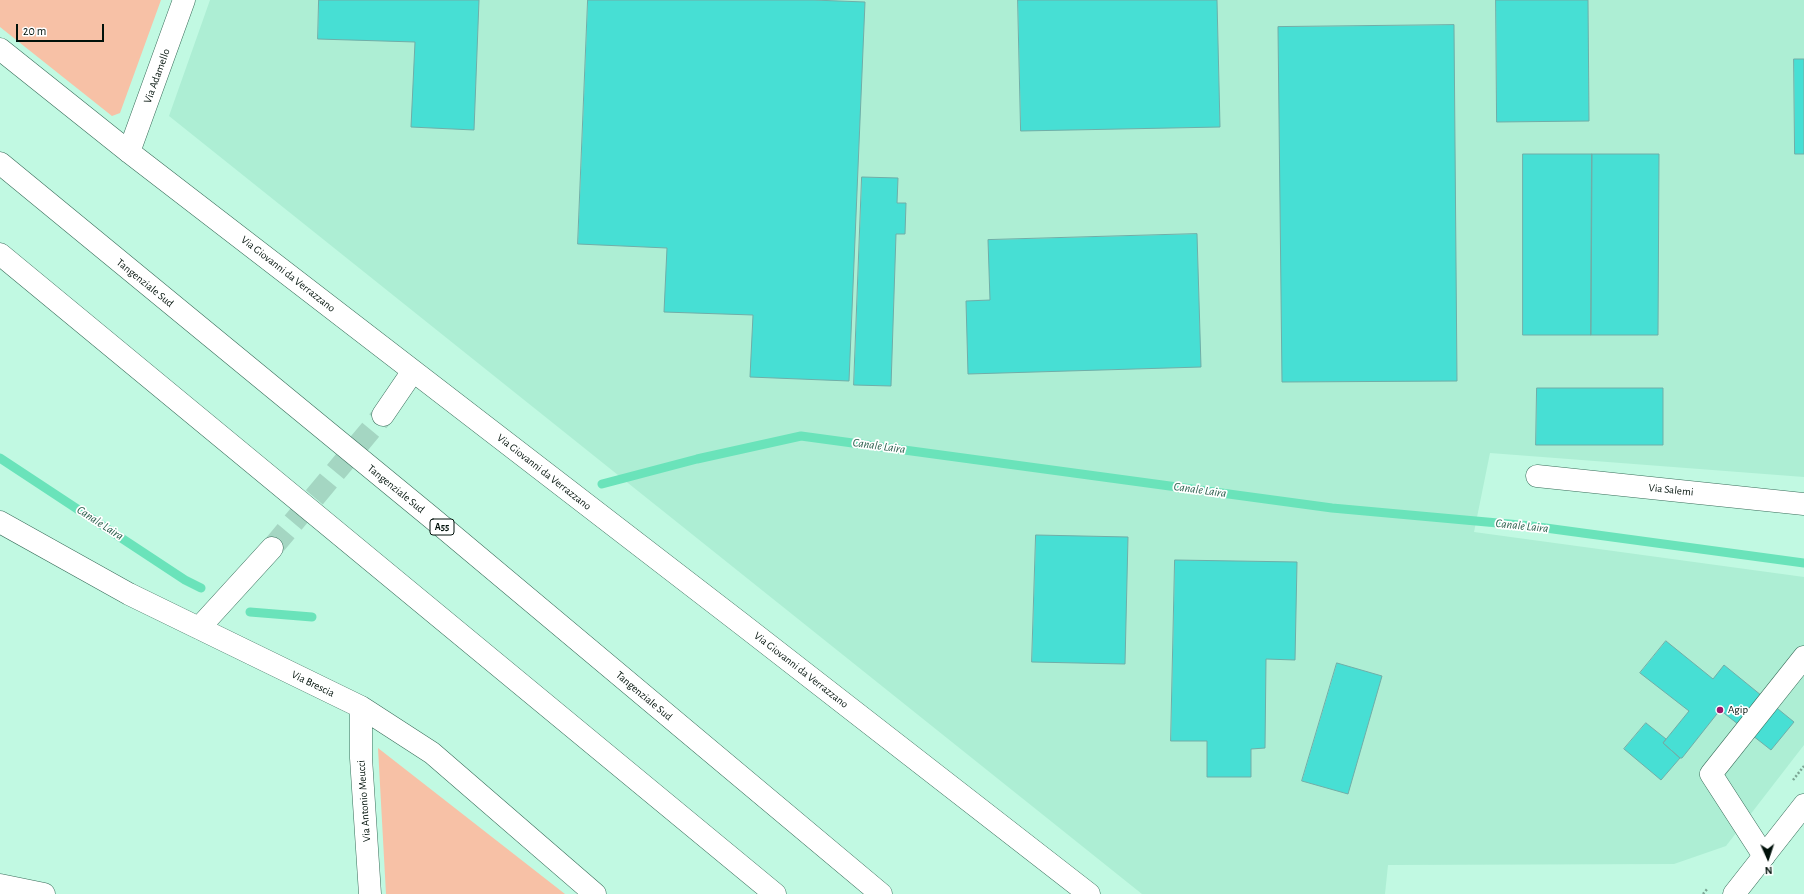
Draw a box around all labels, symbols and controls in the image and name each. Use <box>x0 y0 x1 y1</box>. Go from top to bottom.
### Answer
scale bar <box>18 16 106 42</box>
text: 20 m <box>23 25 46 37</box>
street label: Via Adamello <box>141 47 173 105</box>
street label: Via Giovanni da Verrazzano <box>238 233 338 315</box>
street label: Tangenziale Sud <box>114 256 176 310</box>
street label: Via Giovanni da Verrazzano <box>494 431 594 513</box>
water label: Canale Laira <box>852 435 906 457</box>
street label: Tangenziale Sud <box>365 462 427 516</box>
water label: Canale Laira <box>1173 479 1227 501</box>
street label: Via Salemi <box>1648 481 1694 499</box>
water label: Canale Laira <box>74 503 126 543</box>
water label: Canale Laira <box>1495 516 1549 536</box>
road number: A55 <box>430 519 454 535</box>
street label: Via Giovanni da Verrazzano <box>751 629 851 711</box>
street label: Via Brescia <box>289 668 337 700</box>
street label: Tangenziale Sud <box>613 669 675 723</box>
place label: Agip <box>1728 703 1748 717</box>
marker: Agip <box>1715 705 1725 715</box>
street label: Via Antonio Meucci <box>355 760 373 842</box>
north arrow <box>1748 838 1788 878</box>
text: N <box>1765 865 1773 876</box>

